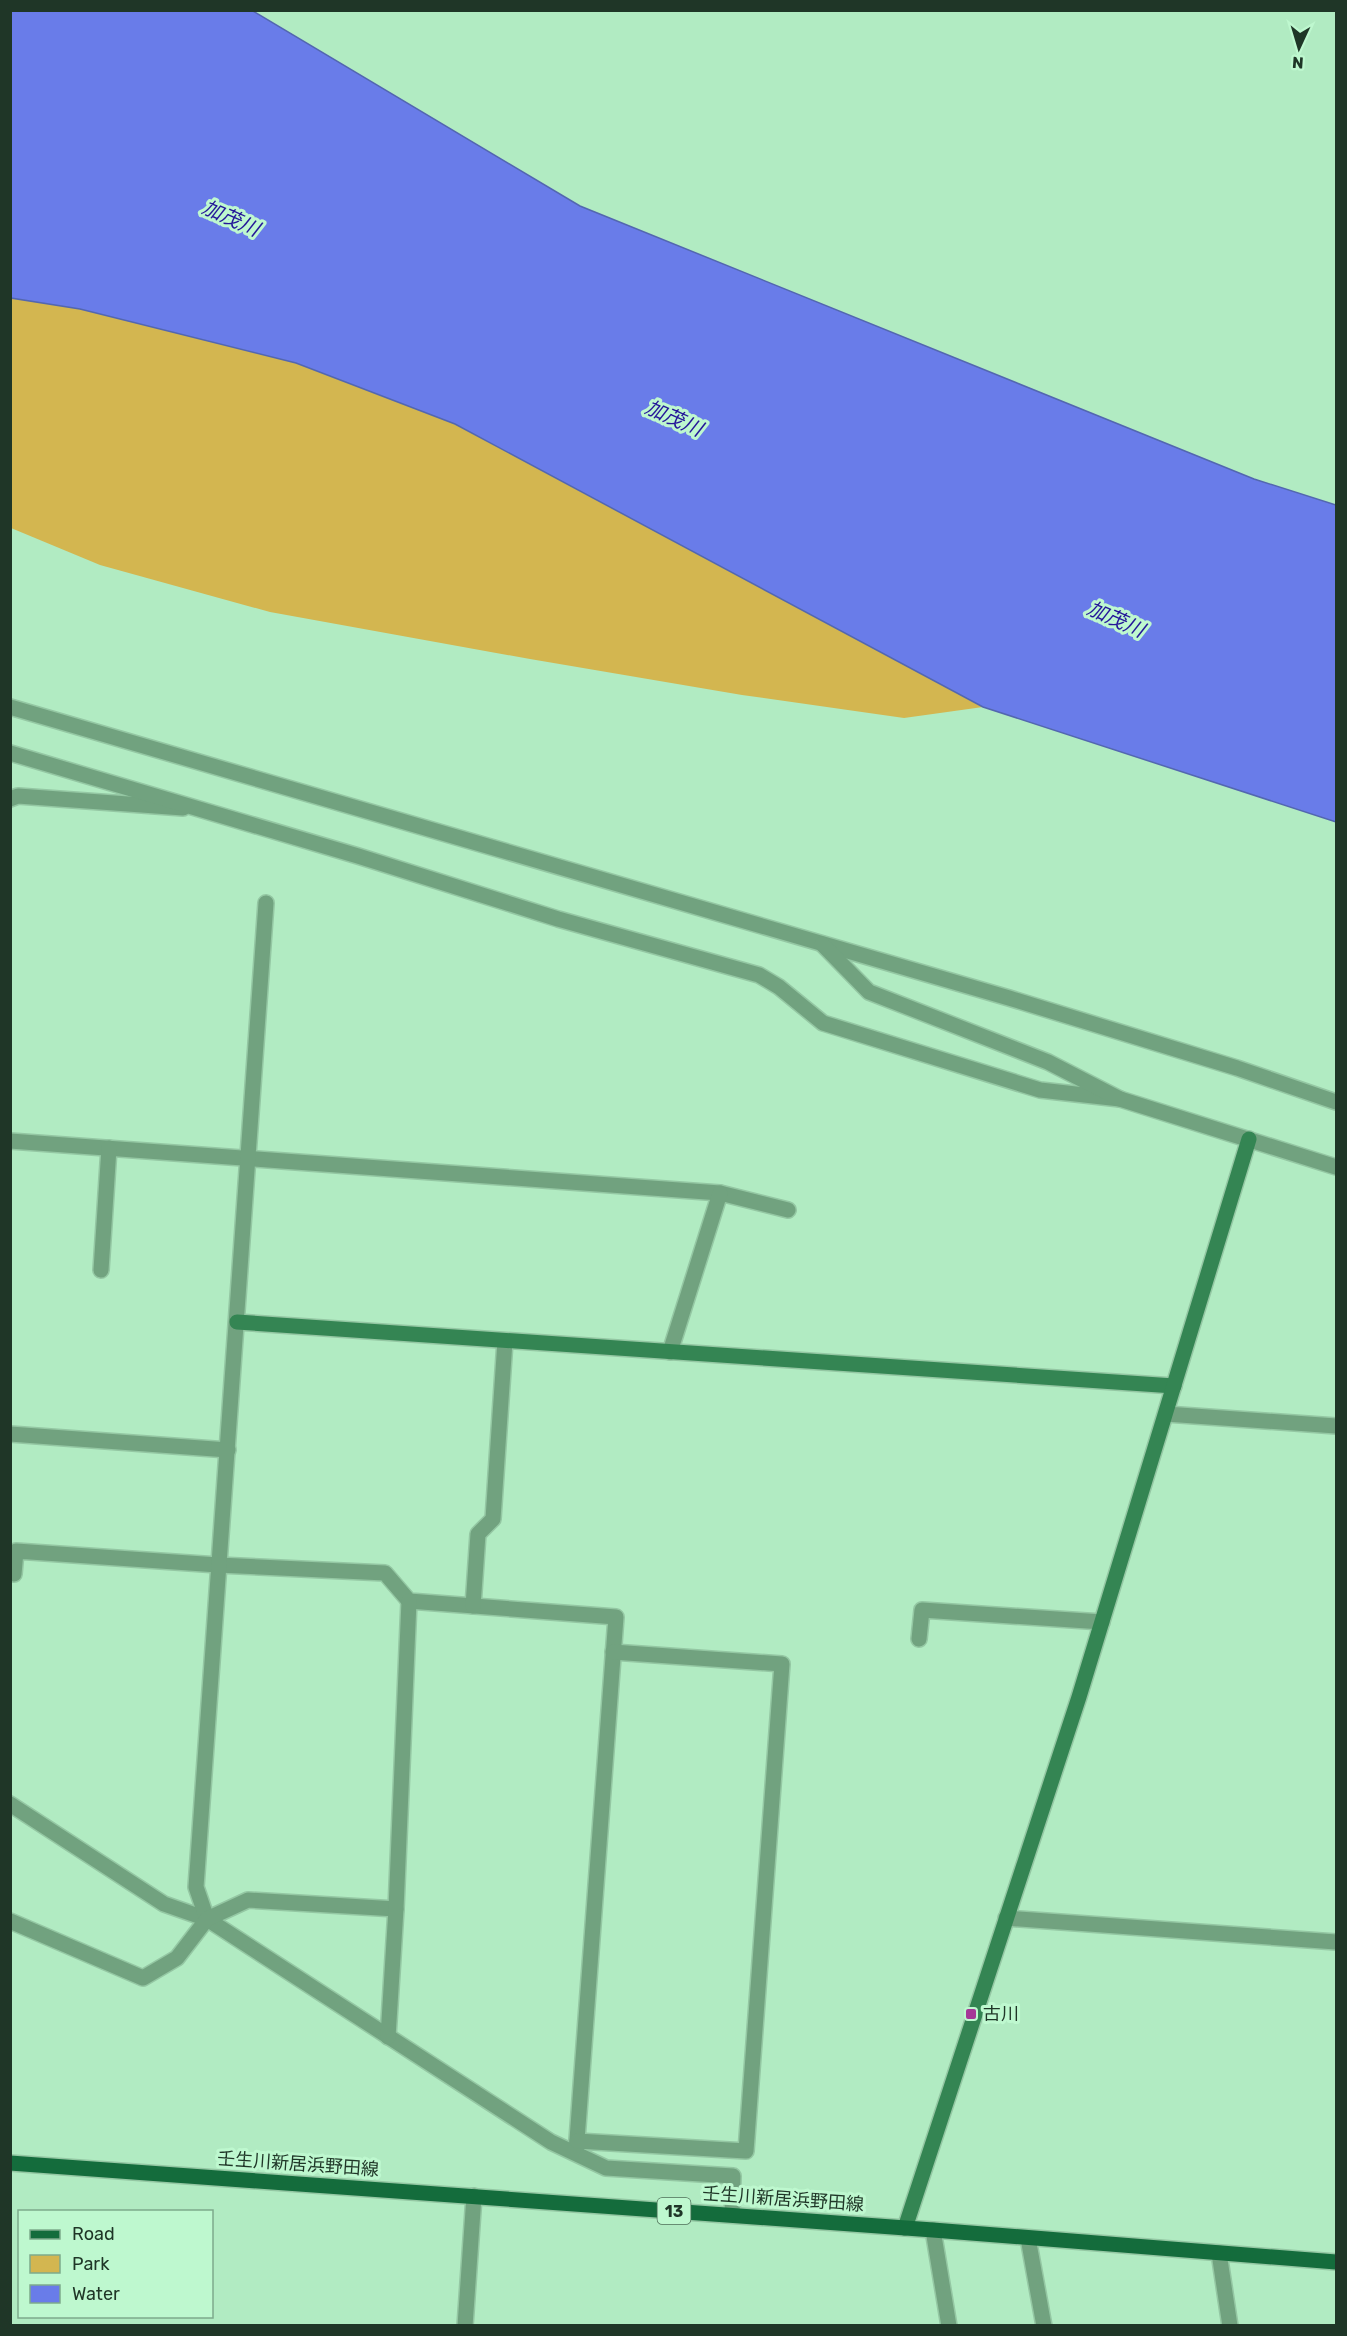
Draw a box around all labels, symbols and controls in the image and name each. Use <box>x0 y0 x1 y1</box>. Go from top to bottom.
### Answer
north arrow <box>1269 18 1329 78</box>
text: N <box>1292 53 1304 72</box>
water label: 加茂川 <box>199 195 265 242</box>
water label: 加茂川 <box>642 395 708 442</box>
water label: 加茂川 <box>1084 596 1150 643</box>
place label: 古川 <box>983 2003 1019 2025</box>
marker: 古川 <box>964 2007 978 2021</box>
street label: 壬生川新居浜野田線 <box>216 2147 380 2181</box>
street label: 壬生川新居浜野田線 <box>701 2182 865 2216</box>
road number: 13 <box>658 2198 690 2224</box>
legend <box>18 2210 213 2318</box>
text: Road <box>72 2223 115 2245</box>
text: Park <box>72 2253 110 2275</box>
text: Water <box>72 2283 120 2305</box>

